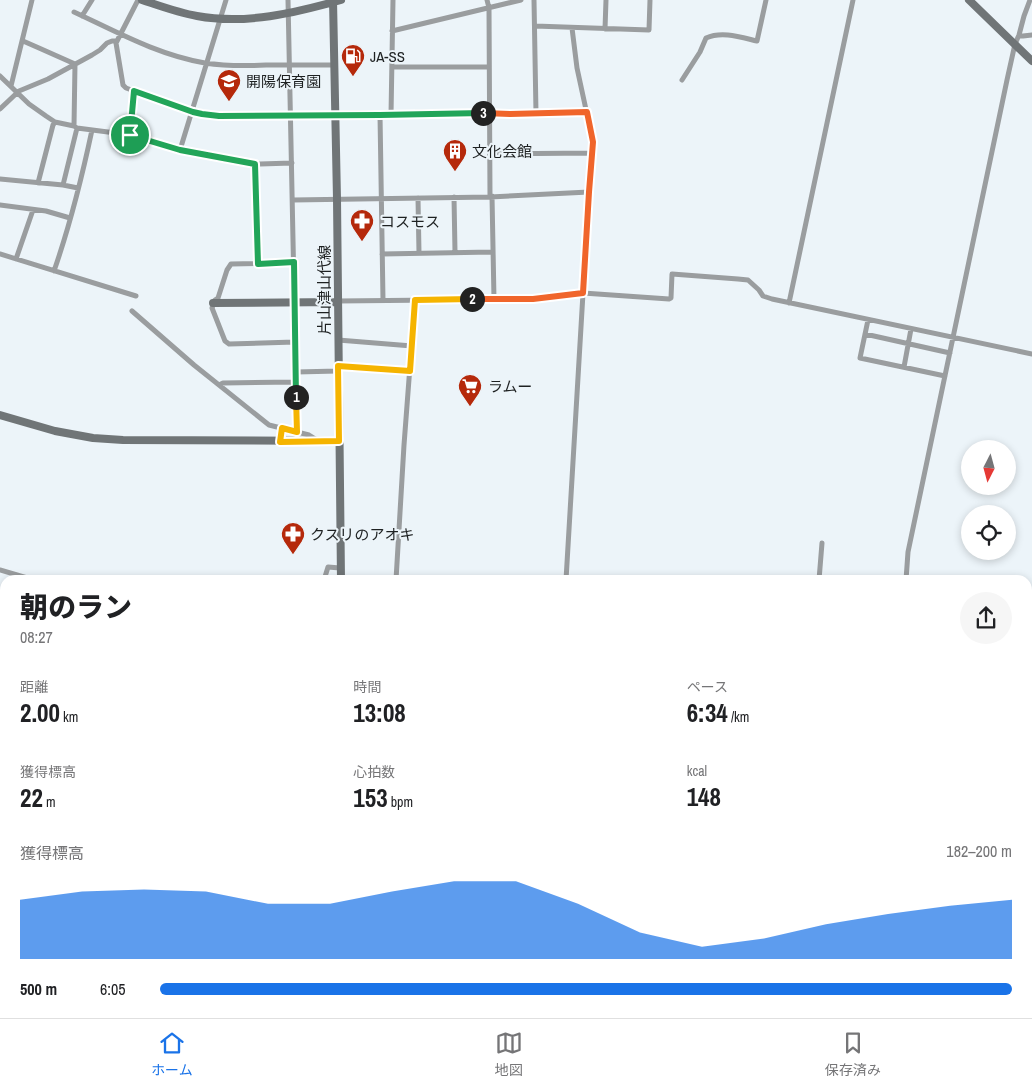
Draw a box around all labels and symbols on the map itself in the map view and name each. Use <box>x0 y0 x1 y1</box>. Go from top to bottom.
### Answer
fuel station icon: JA-SS <box>340 43 366 77</box>
place label: JA-SS <box>370 46 405 67</box>
school or university icon: 開陽保育園 <box>216 68 242 102</box>
place label: 開陽保育園 <box>246 71 321 92</box>
pin: 3 <box>470 100 496 126</box>
pin <box>109 114 151 156</box>
building icon: 文化会館 <box>442 138 468 172</box>
place label: 文化会館 <box>472 141 532 162</box>
pharmacy icon: コスモス <box>349 208 375 242</box>
place label: コスモス <box>380 211 440 232</box>
street label: 片山津山代線 <box>314 245 335 335</box>
pin: 2 <box>460 286 484 312</box>
supermarket icon: ラムー <box>457 373 483 407</box>
place label: ラムー <box>488 376 533 397</box>
pin: 1 <box>284 384 308 410</box>
north arrow <box>961 440 1016 495</box>
pharmacy icon: クスリのアオキ <box>280 521 306 555</box>
place label: クスリのアオキ <box>310 524 415 545</box>

